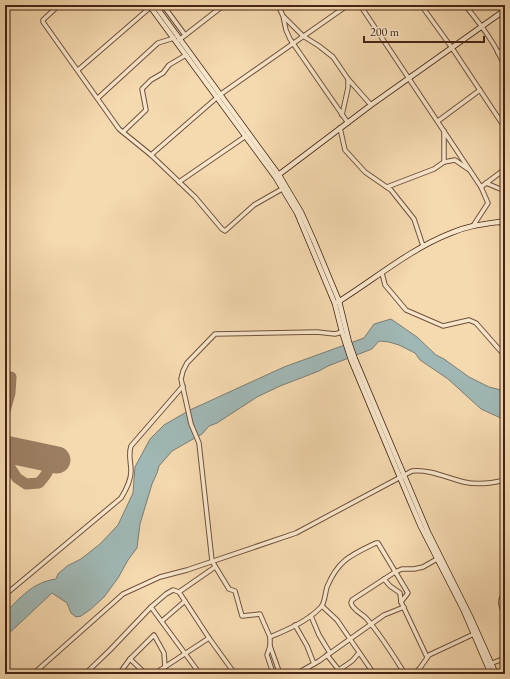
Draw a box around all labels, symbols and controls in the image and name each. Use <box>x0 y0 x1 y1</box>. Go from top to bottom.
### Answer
scale bar <box>364 18 484 44</box>
text: 200 m <box>370 24 400 40</box>

